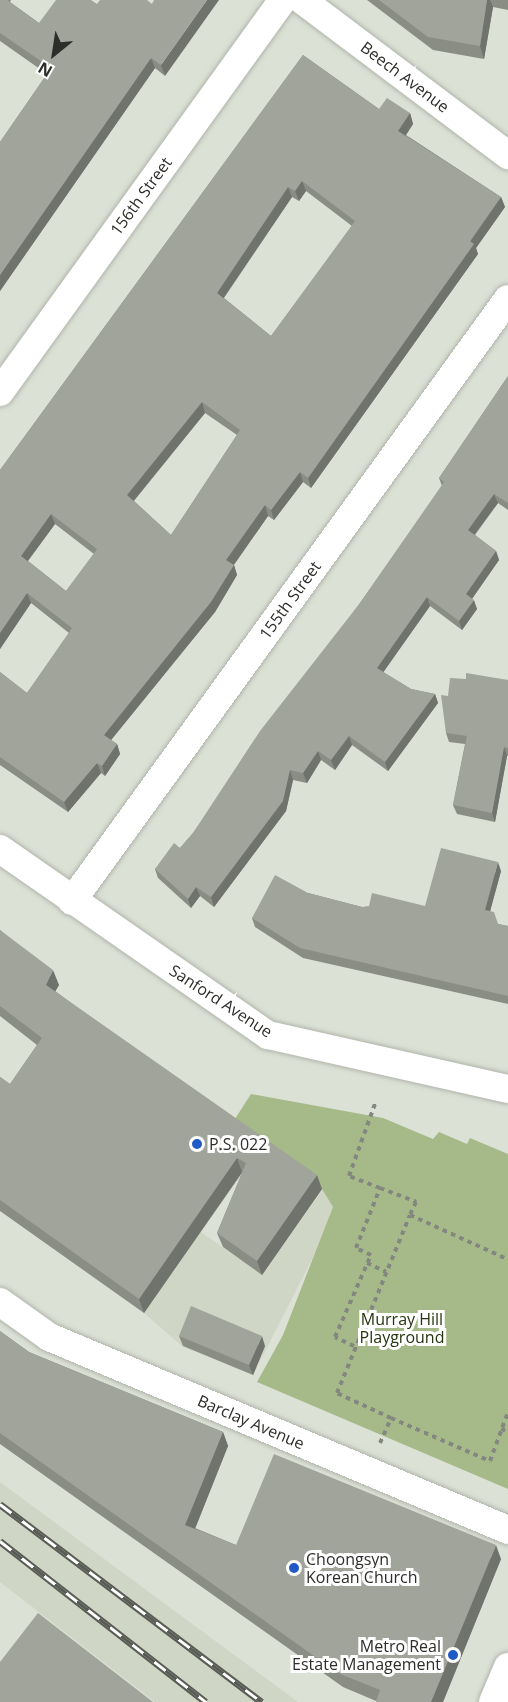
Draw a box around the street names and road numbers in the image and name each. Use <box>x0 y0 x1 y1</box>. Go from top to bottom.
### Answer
street label: Beech Avenue <box>357 38 453 116</box>
street label: 156th Street <box>106 153 176 239</box>
street label: 155th Street <box>255 557 325 643</box>
street label: Sanford Avenue <box>166 961 276 1041</box>
street label: Barclay Avenue <box>195 1391 307 1453</box>

